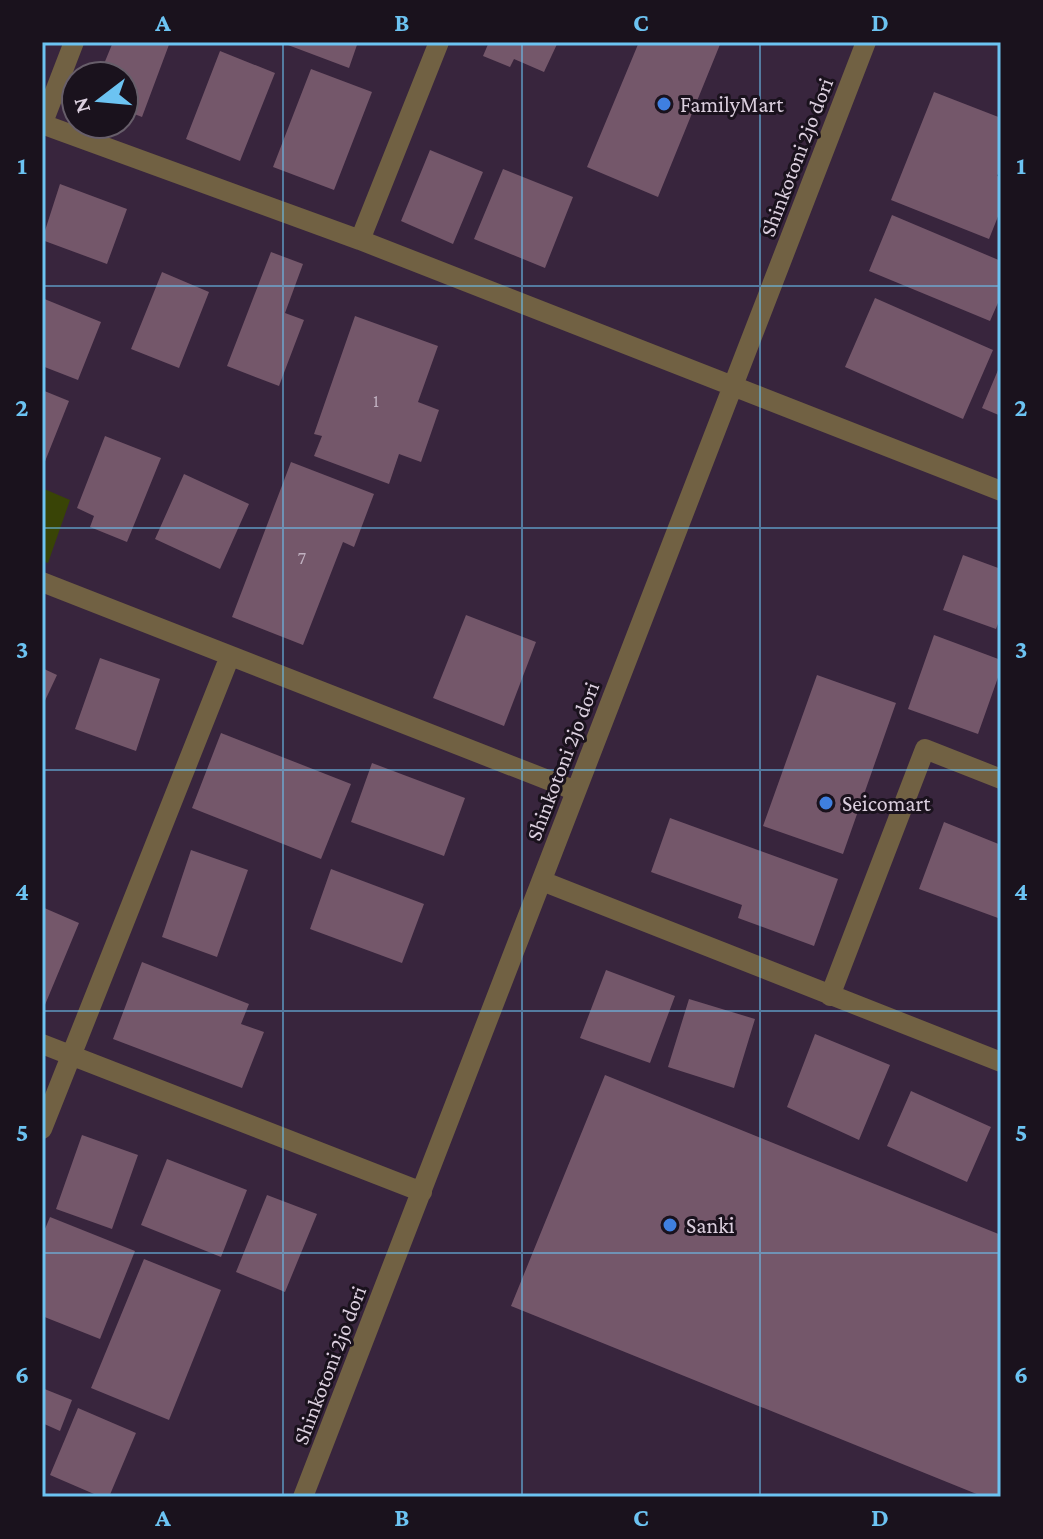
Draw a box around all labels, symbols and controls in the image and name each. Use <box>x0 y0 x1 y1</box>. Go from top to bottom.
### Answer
text: A <box>154 8 171 37</box>
text: B <box>394 8 410 37</box>
text: C <box>633 8 649 37</box>
text: D <box>871 8 889 37</box>
north arrow <box>60 60 140 140</box>
street label: Shinkotoni 2jo dori <box>755 74 838 240</box>
place label: FamilyMart <box>680 92 784 117</box>
text: N <box>67 95 95 116</box>
marker: FamilyMart <box>655 95 673 113</box>
text: 1 <box>17 151 27 180</box>
text: 1 <box>1016 151 1026 180</box>
house number: 1 <box>373 391 379 411</box>
text: 2 <box>15 393 29 422</box>
text: 2 <box>1014 393 1028 422</box>
house number: 7 <box>298 548 306 568</box>
text: 3 <box>16 635 28 664</box>
text: 3 <box>1015 635 1027 664</box>
street label: Shinkotoni 2jo dori <box>521 678 604 844</box>
place label: Seicomart <box>842 791 931 816</box>
marker: Seicomart <box>817 794 835 812</box>
text: 4 <box>15 877 29 906</box>
text: 4 <box>1014 877 1028 906</box>
text: 5 <box>16 1118 28 1147</box>
text: 5 <box>1015 1118 1027 1147</box>
place label: Sanki <box>686 1213 735 1238</box>
marker: Sanki <box>661 1216 679 1234</box>
street label: Shinkotoni 2jo dori <box>288 1282 371 1448</box>
text: 6 <box>15 1360 29 1389</box>
text: 6 <box>1014 1360 1028 1389</box>
text: A <box>154 1503 171 1532</box>
text: B <box>394 1503 410 1532</box>
text: C <box>633 1503 649 1532</box>
text: D <box>871 1503 889 1532</box>

